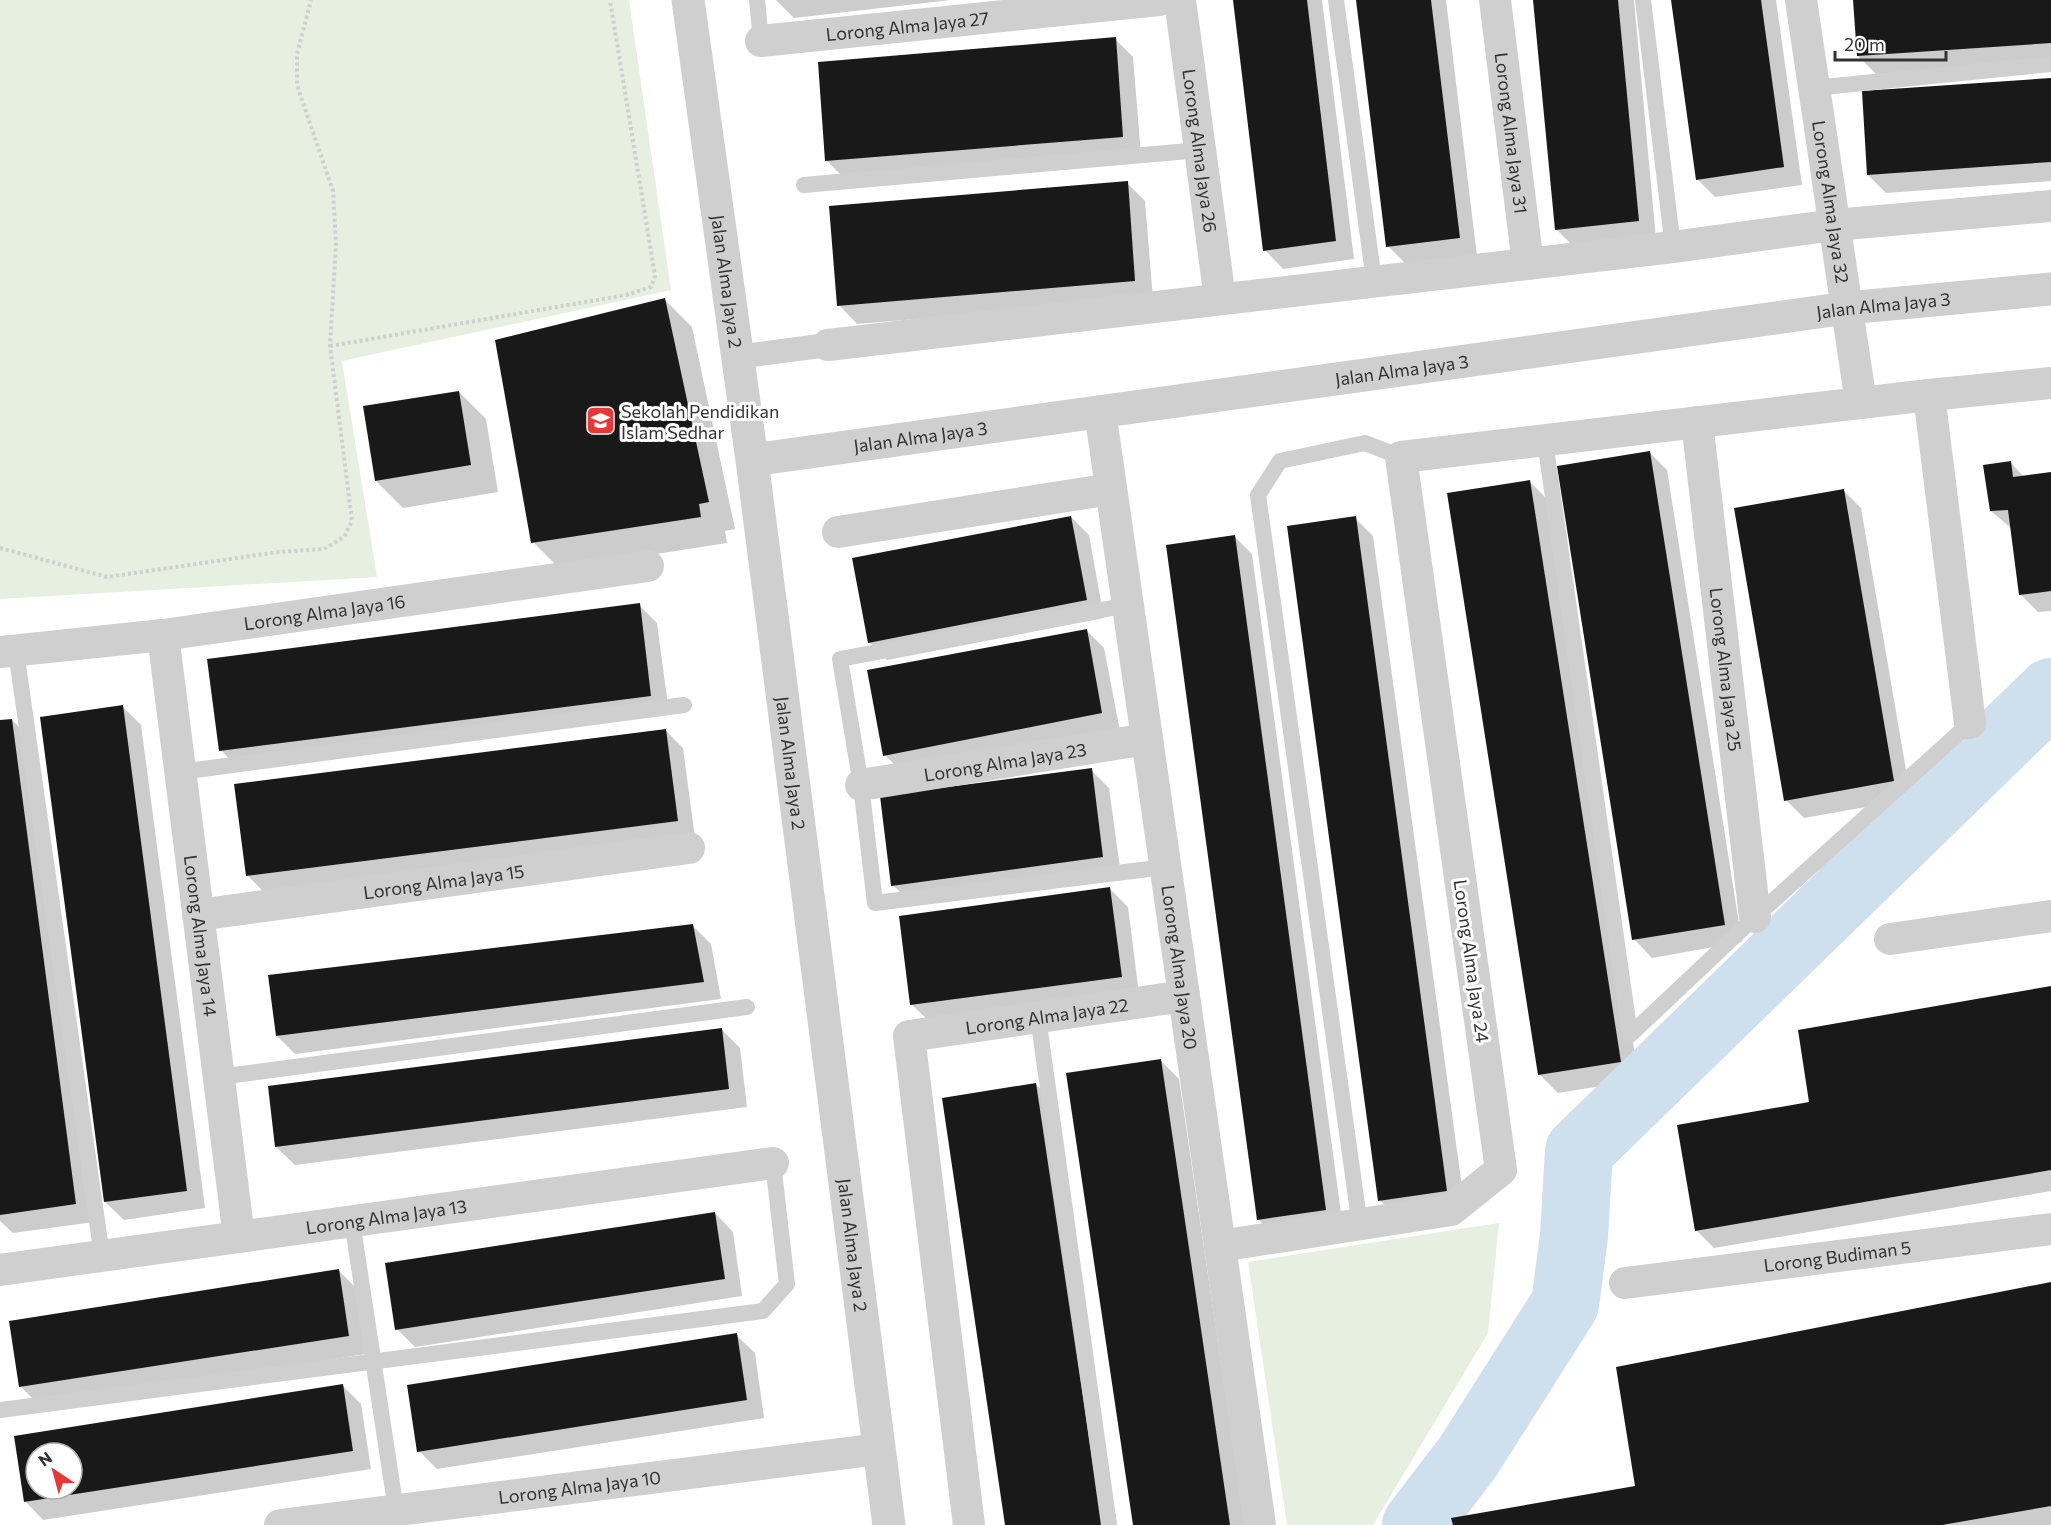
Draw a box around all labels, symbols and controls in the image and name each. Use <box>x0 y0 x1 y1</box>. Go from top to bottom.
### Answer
street label: Lorong Alma Jaya 27 <box>825 7 990 45</box>
scale bar <box>1835 24 1946 62</box>
text: 20 m <box>1844 33 1885 55</box>
street label: Lorong Alma Jaya 31 <box>1491 51 1533 215</box>
street label: Lorong Alma Jaya 26 <box>1178 67 1222 234</box>
street label: Lorong Alma Jaya 32 <box>1808 119 1854 285</box>
street label: Jalan Alma Jaya 2 <box>707 213 747 349</box>
street label: Jalan Alma Jaya 3 <box>1815 287 1951 323</box>
street label: Jalan Alma Jaya 3 <box>1333 350 1470 390</box>
place label: Sekolah Pendidikan Islam Sedhar <box>621 400 779 443</box>
school or university icon: Sekolah Pendidikan Islam Sedhar <box>584 405 616 437</box>
street label: Jalan Alma Jaya 3 <box>852 416 989 457</box>
street label: Lorong Alma Jaya 25 <box>1705 586 1746 752</box>
street label: Lorong Alma Jaya 16 <box>242 590 407 634</box>
street label: Jalan Alma Jaya 2 <box>771 695 810 831</box>
street label: Lorong Alma Jaya 23 <box>922 738 1088 786</box>
street label: Lorong Alma Jaya 14 <box>180 853 222 1018</box>
street label: Lorong Alma Jaya 15 <box>362 860 526 903</box>
street label: Lorong Alma Jaya 24 <box>1450 878 1494 1044</box>
street label: Lorong Alma Jaya 20 <box>1157 884 1203 1051</box>
street label: Lorong Alma Jaya 22 <box>964 993 1130 1039</box>
street label: Jalan Alma Jaya 2 <box>834 1177 872 1313</box>
street label: Lorong Alma Jaya 13 <box>304 1194 468 1239</box>
street label: Lorong Budiman 5 <box>1762 1236 1912 1276</box>
north arrow <box>24 1441 84 1501</box>
text: N <box>34 1447 55 1470</box>
street label: Lorong Alma Jaya 10 <box>497 1466 662 1508</box>

